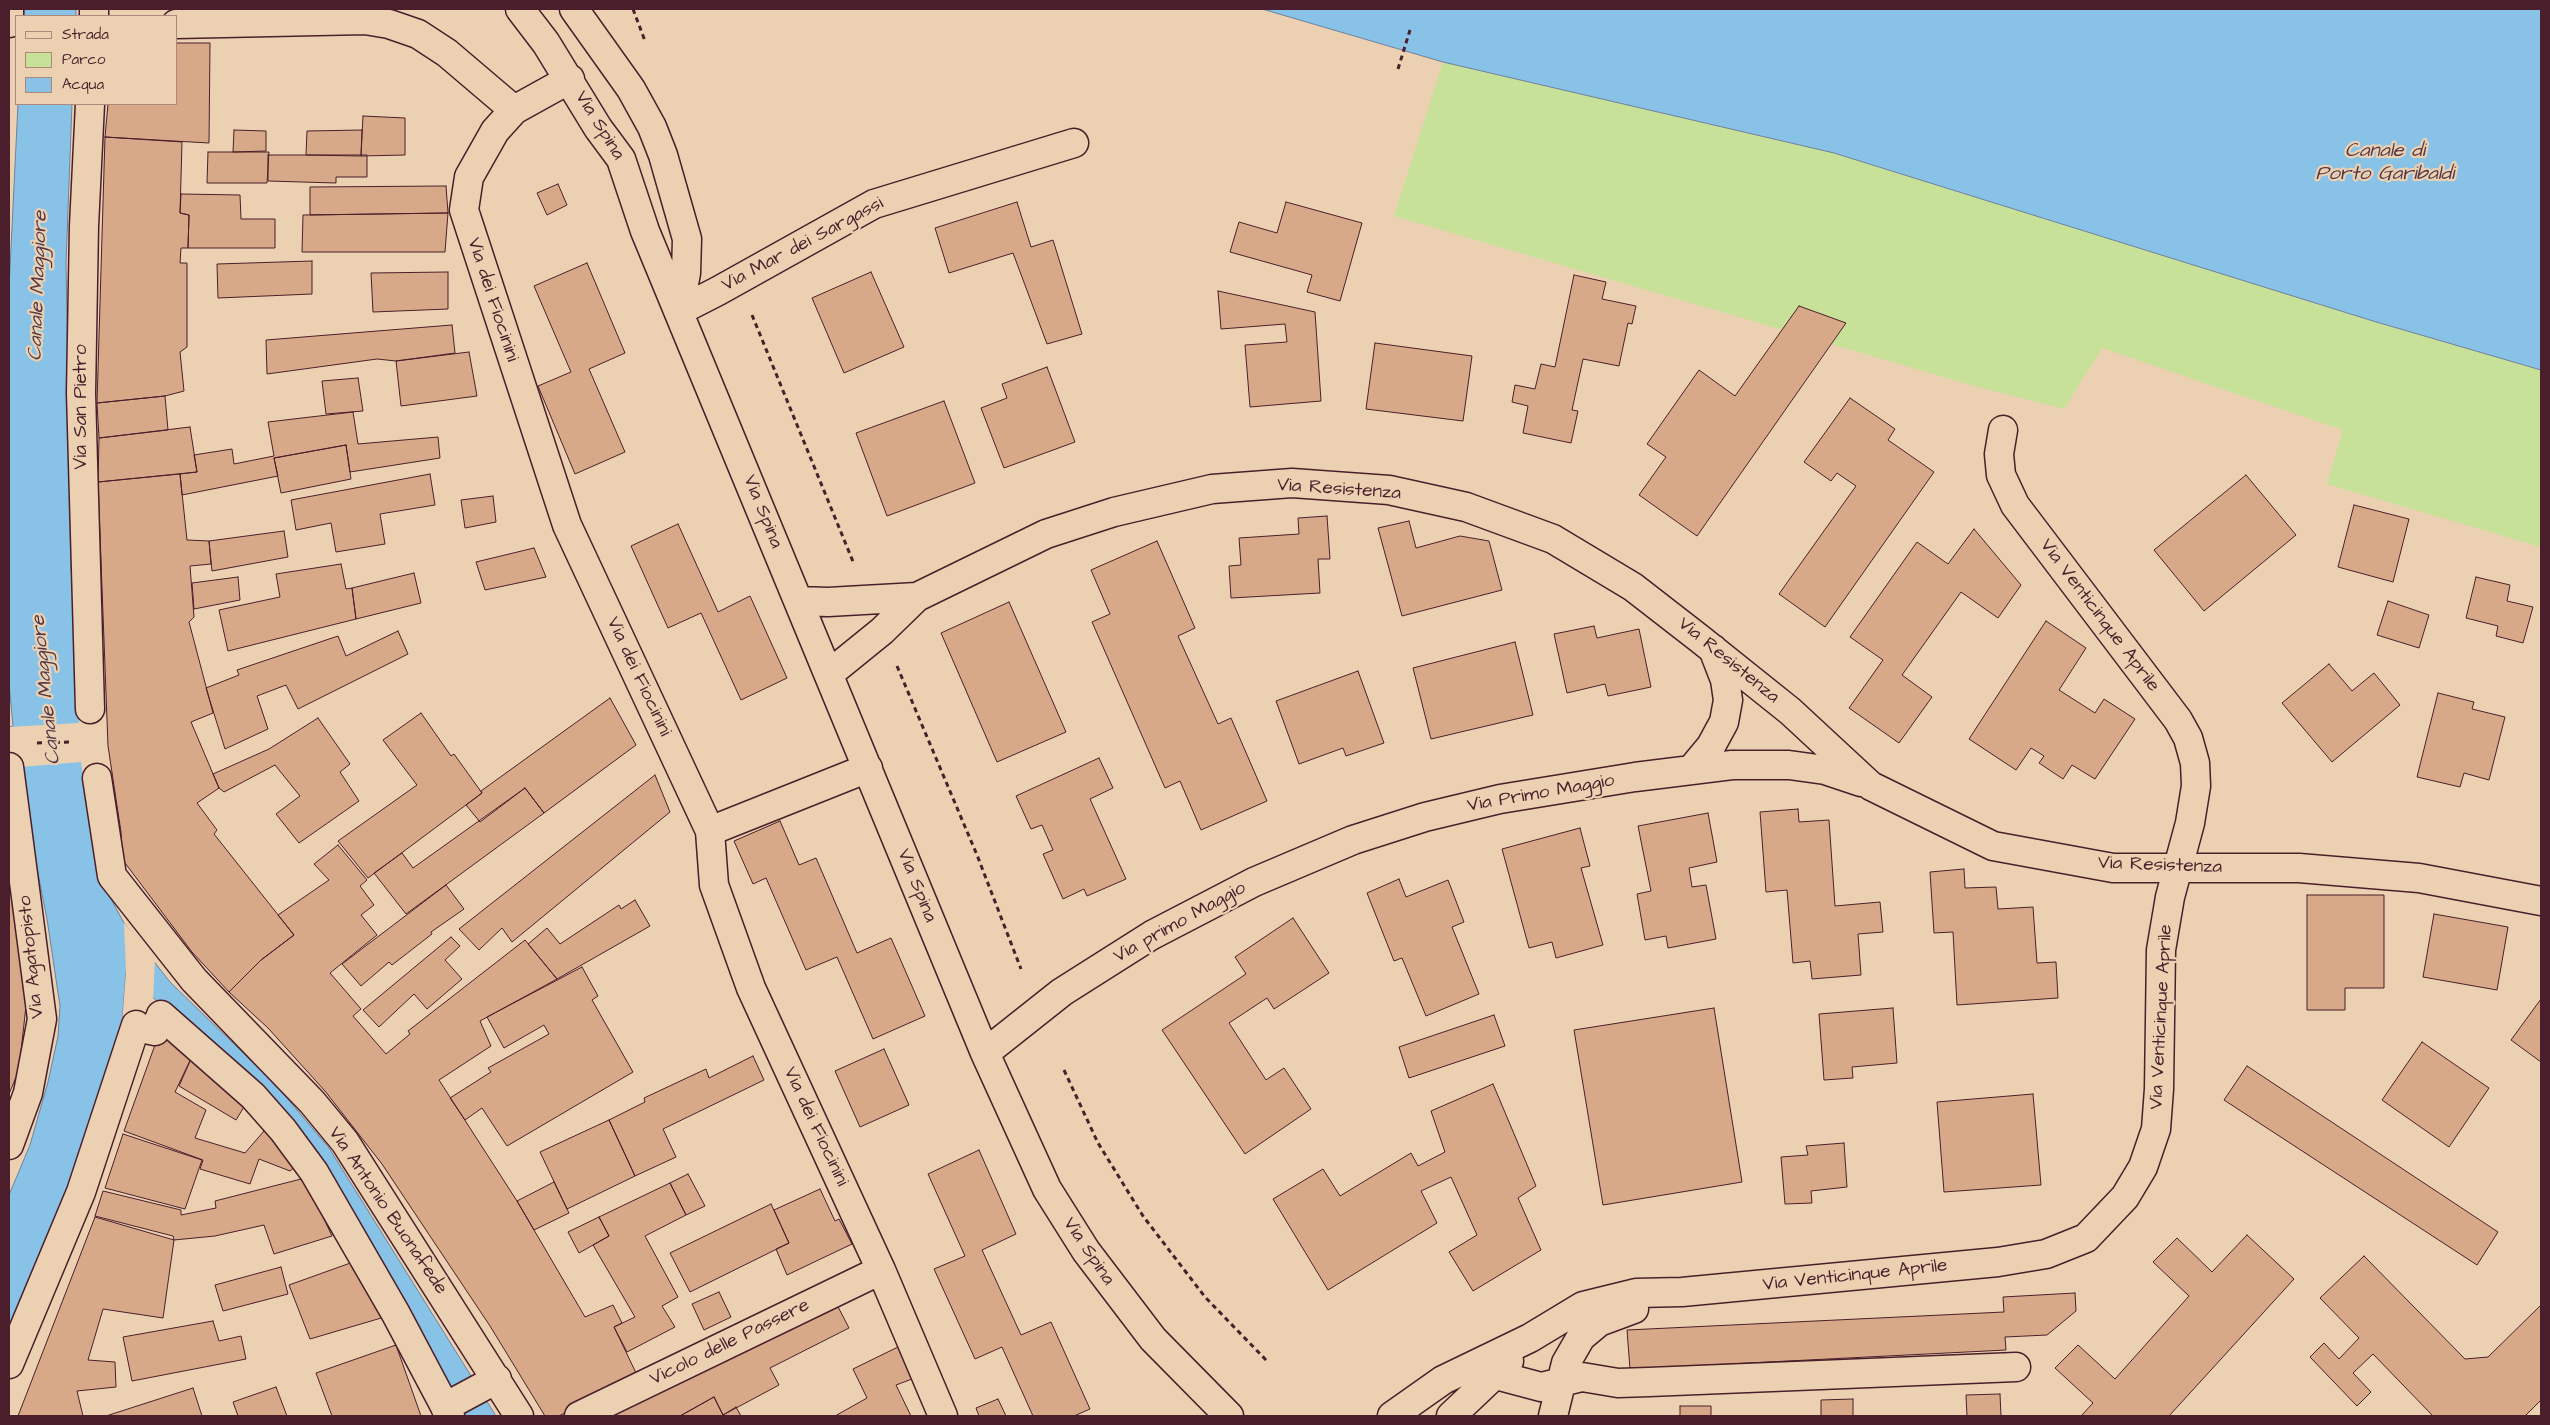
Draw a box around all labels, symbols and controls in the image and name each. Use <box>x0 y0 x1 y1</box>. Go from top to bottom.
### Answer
legend <box>15 15 178 105</box>
text: Strada <box>62 24 109 45</box>
text: Parco <box>62 49 105 70</box>
text: Acqua <box>62 74 104 95</box>
street label: Via Spina <box>569 87 629 165</box>
water label: Canale di Porto Garibaldi <box>2316 140 2454 187</box>
street label: Via Mar dei Sargassi <box>718 193 888 297</box>
water label: Canale Maggiore <box>24 211 54 361</box>
street label: Via dei Fiocinini <box>461 235 523 365</box>
street label: Via San Pietro <box>71 344 93 470</box>
street label: Via Spina <box>737 472 787 552</box>
street label: Via Resistenza <box>1276 474 1402 506</box>
street label: Via Venticinque Aprile <box>2034 535 2164 697</box>
street label: Via Resistenza <box>1672 613 1784 709</box>
water label: Canale Maggiore <box>27 614 67 766</box>
street label: Via dei Fiocinini <box>600 614 676 740</box>
street label: Via Primo Maggio <box>1466 770 1616 818</box>
street label: Via Spina <box>891 846 941 926</box>
street label: Via Resistenza <box>2097 852 2223 880</box>
street label: Via primo Maggio <box>1110 877 1250 969</box>
street label: Via Agatopisto <box>14 894 50 1020</box>
street label: Via Venticinque Aprile <box>2146 924 2178 1110</box>
street label: Via dei Fiocinini <box>777 1064 853 1190</box>
street label: Via Antonio Buonafede <box>322 1123 452 1299</box>
street label: Via Spina <box>1057 1214 1119 1290</box>
street label: Via Venticinque Aprile <box>1762 1255 1948 1297</box>
street label: Vicolo delle Passere <box>647 1294 813 1392</box>

